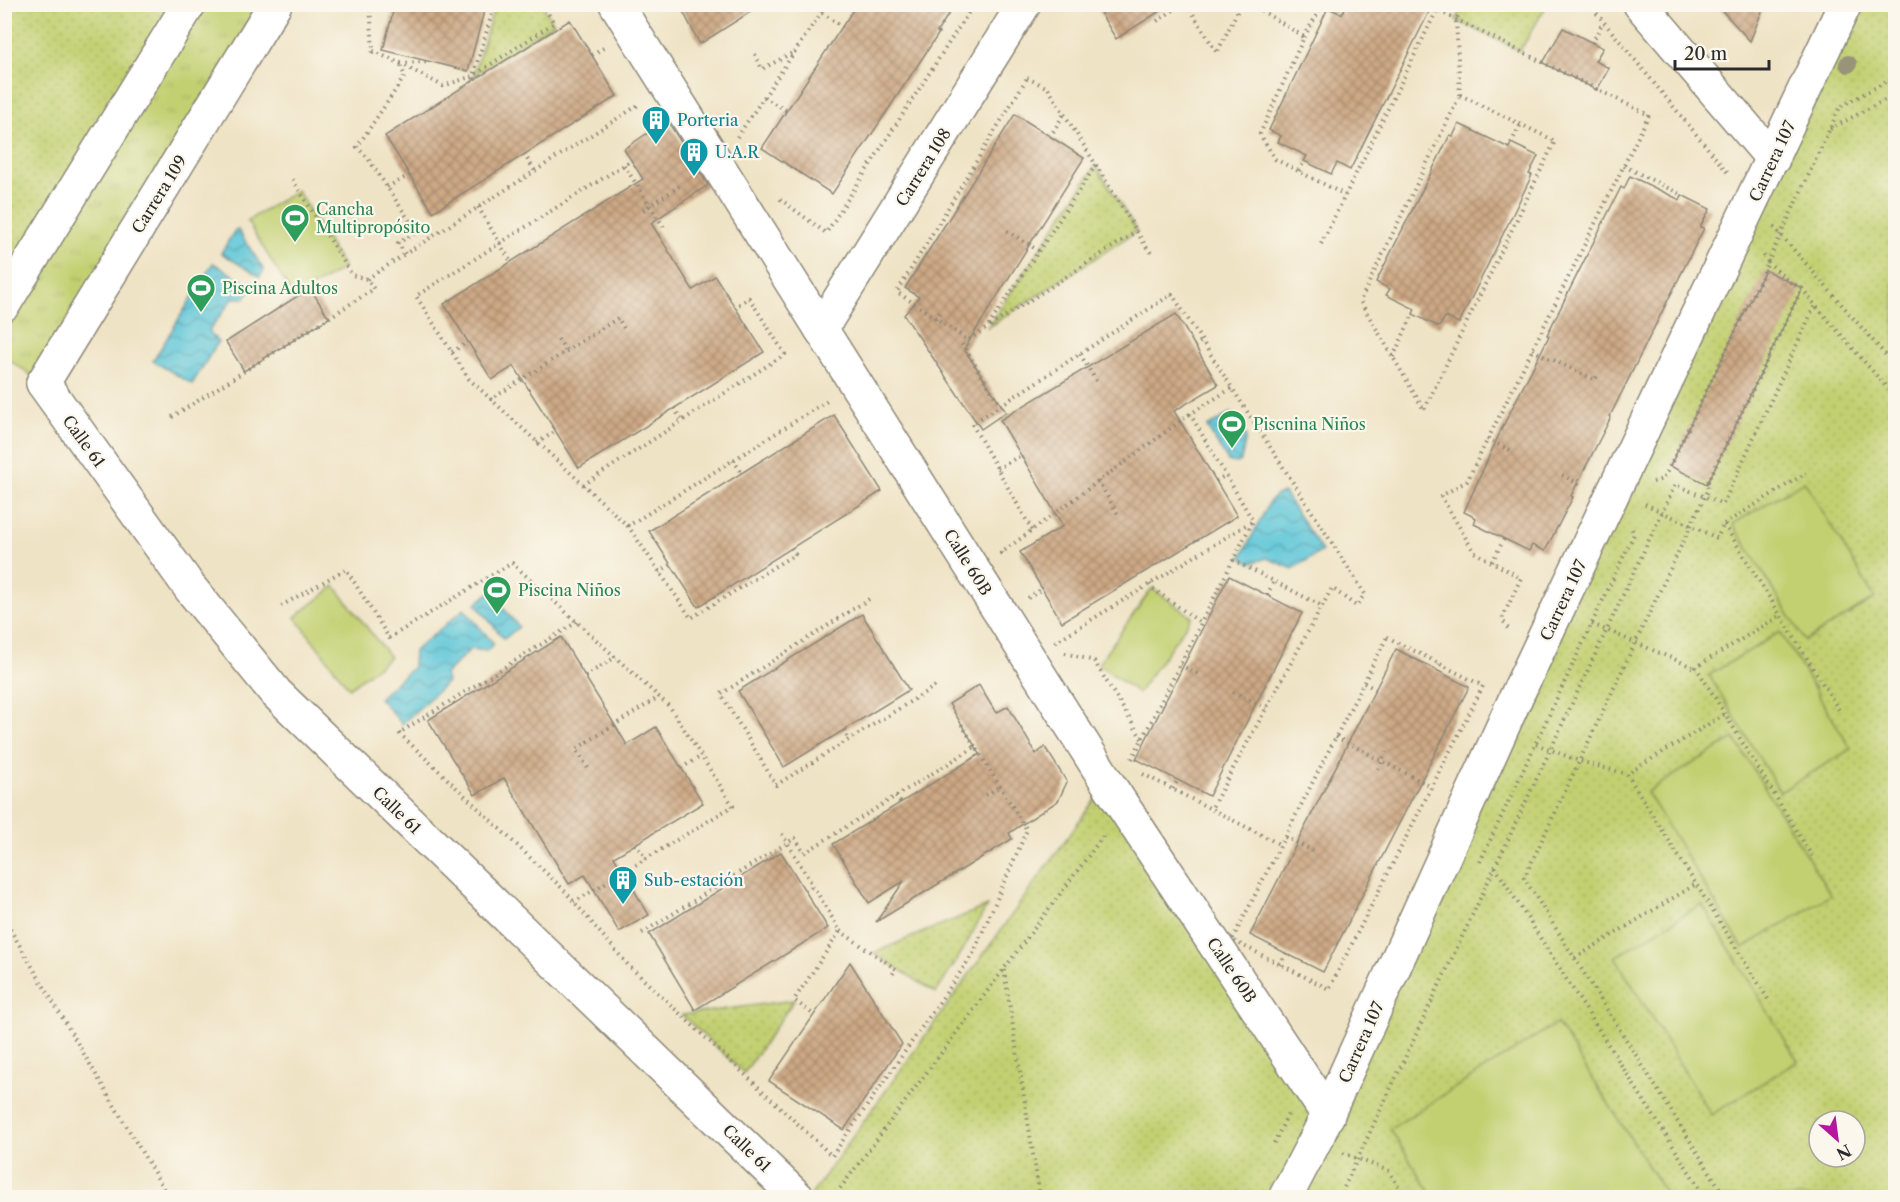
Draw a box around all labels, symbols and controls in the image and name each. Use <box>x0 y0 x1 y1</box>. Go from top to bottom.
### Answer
scale bar <box>1675 33 1770 71</box>
text: 20 m <box>1684 43 1728 65</box>
building icon: Porteria <box>640 104 672 146</box>
place label: Porteria <box>677 110 739 130</box>
street label: Carrera 107 <box>1745 117 1799 205</box>
street label: Carrera 108 <box>891 124 955 210</box>
building icon: U.A.R <box>678 136 710 178</box>
place label: U.A.R <box>715 142 760 162</box>
street label: Carrera 109 <box>127 151 191 237</box>
place label: Cancha Multipropósito <box>316 199 430 237</box>
sports icon: Cancha Multipropósito <box>279 202 311 244</box>
sports icon: Piscina Adultos <box>185 272 217 314</box>
place label: Piscina Adultos <box>222 278 338 298</box>
sports icon: Piscnina Niños <box>1216 408 1248 450</box>
street label: Calle 61 <box>58 411 110 471</box>
place label: Piscnina Niños <box>1253 414 1366 434</box>
street label: Calle 60B <box>940 525 996 599</box>
street label: Carrera 107 <box>1536 556 1590 644</box>
sports icon: Piscina Niños <box>481 574 513 616</box>
place label: Piscina Niños <box>518 580 621 600</box>
street label: Calle 61 <box>369 782 426 838</box>
building icon: Sub-estación <box>607 864 639 906</box>
place label: Sub-estación <box>644 870 743 890</box>
street label: Calle 60B <box>1203 934 1261 1006</box>
street label: Carrera 107 <box>1334 998 1388 1086</box>
north arrow <box>1807 1109 1867 1169</box>
street label: Calle 61 <box>719 1120 776 1176</box>
text: N <box>1833 1140 1855 1164</box>

